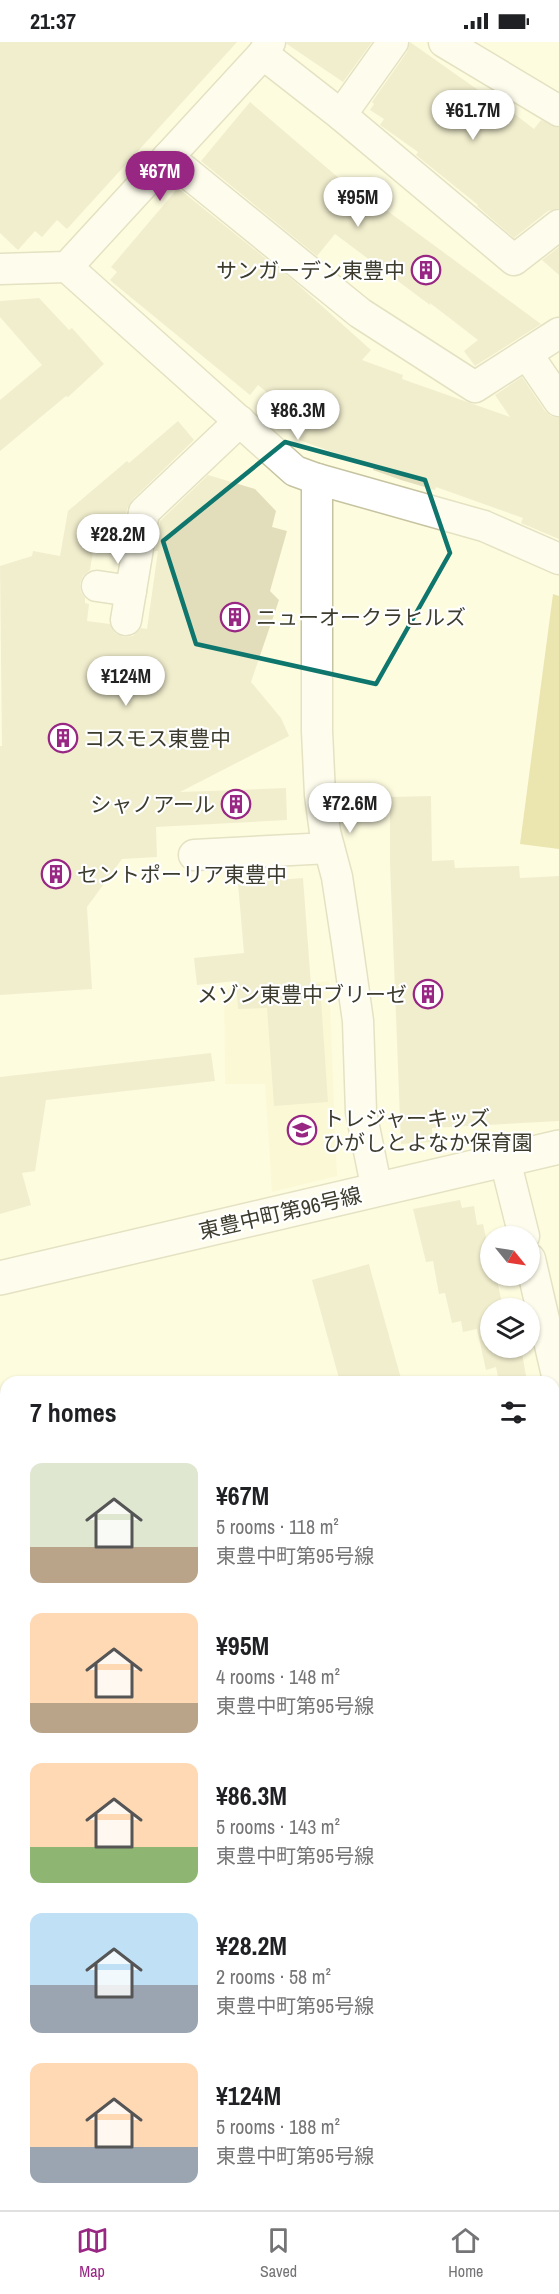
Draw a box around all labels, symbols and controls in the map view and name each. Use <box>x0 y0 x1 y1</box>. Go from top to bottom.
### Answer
text: 21:37 <box>30 6 76 36</box>
pin: ¥61.7M <box>424 90 522 141</box>
text: ¥61.7M <box>446 96 500 123</box>
pin: ¥67M <box>124 151 196 202</box>
text: ¥67M <box>139 157 181 184</box>
pin: ¥95M <box>322 177 394 228</box>
text: ¥95M <box>337 183 379 210</box>
building icon: サンガーデン東豊中 <box>410 254 442 286</box>
place label: サンガーデン東豊中 <box>216 256 405 285</box>
pin: ¥86.3M <box>249 390 347 441</box>
text: ¥86.3M <box>271 396 325 423</box>
pin: ¥28.2M <box>69 514 167 565</box>
text: ¥28.2M <box>91 520 145 547</box>
building icon: ニューオークラヒルズ <box>219 601 251 633</box>
place label: ニューオークラヒルズ <box>256 603 466 632</box>
pin: ¥124M <box>84 656 168 707</box>
text: ¥124M <box>101 662 151 689</box>
building icon: コスモス東豊中 <box>47 722 79 754</box>
place label: コスモス東豊中 <box>84 724 231 753</box>
pin: ¥72.6M <box>301 783 399 834</box>
building icon: シャノアール <box>220 788 252 820</box>
text: ¥72.6M <box>323 789 377 816</box>
place label: シャノアール <box>90 790 215 819</box>
building icon: セントポーリア東豊中 <box>40 858 72 890</box>
place label: セントポーリア東豊中 <box>77 860 287 889</box>
building icon: メゾン東豊中ブリーゼ <box>412 978 444 1010</box>
place label: メゾン東豊中ブリーゼ <box>197 980 407 1009</box>
place label: トレジャーキッズ ひがしとよなか保育園 <box>323 1104 533 1157</box>
school or university icon: トレジャーキッズ ひがしとよなか保育園 <box>286 1114 318 1146</box>
street label: 東豊中町第96号線 <box>196 1180 364 1246</box>
north arrow <box>480 1226 540 1286</box>
map controls <box>480 1226 540 1358</box>
button: layers <box>480 1298 540 1358</box>
text: 7 homes <box>30 1395 117 1430</box>
icon: filters <box>497 1396 530 1429</box>
text: ¥67M <box>216 1478 269 1513</box>
icon: home <box>78 1487 150 1559</box>
text: 5 rooms · 118 m² <box>216 1513 339 1540</box>
text: 東豊中町第95号線 <box>216 1542 374 1569</box>
text: ¥95M <box>216 1628 269 1663</box>
icon: home <box>78 1637 150 1709</box>
text: 4 rooms · 148 m² <box>216 1663 340 1690</box>
text: 東豊中町第95号線 <box>216 1692 374 1719</box>
text: ¥86.3M <box>216 1778 287 1813</box>
icon: home <box>78 1787 150 1859</box>
text: 5 rooms · 143 m² <box>216 1813 340 1840</box>
text: 東豊中町第95号線 <box>216 1842 374 1869</box>
text: ¥28.2M <box>216 1928 287 1963</box>
icon: home <box>78 1937 150 2009</box>
text: 2 rooms · 58 m² <box>216 1963 331 1990</box>
text: 東豊中町第95号線 <box>216 1992 374 2019</box>
text: ¥124M <box>216 2078 281 2113</box>
icon: home <box>78 2087 150 2159</box>
text: 5 rooms · 188 m² <box>216 2113 340 2140</box>
text: 東豊中町第95号線 <box>216 2142 374 2169</box>
tab: Map <box>76 2224 109 2282</box>
tab: Saved <box>260 2224 297 2282</box>
tab: Home <box>448 2224 483 2282</box>

